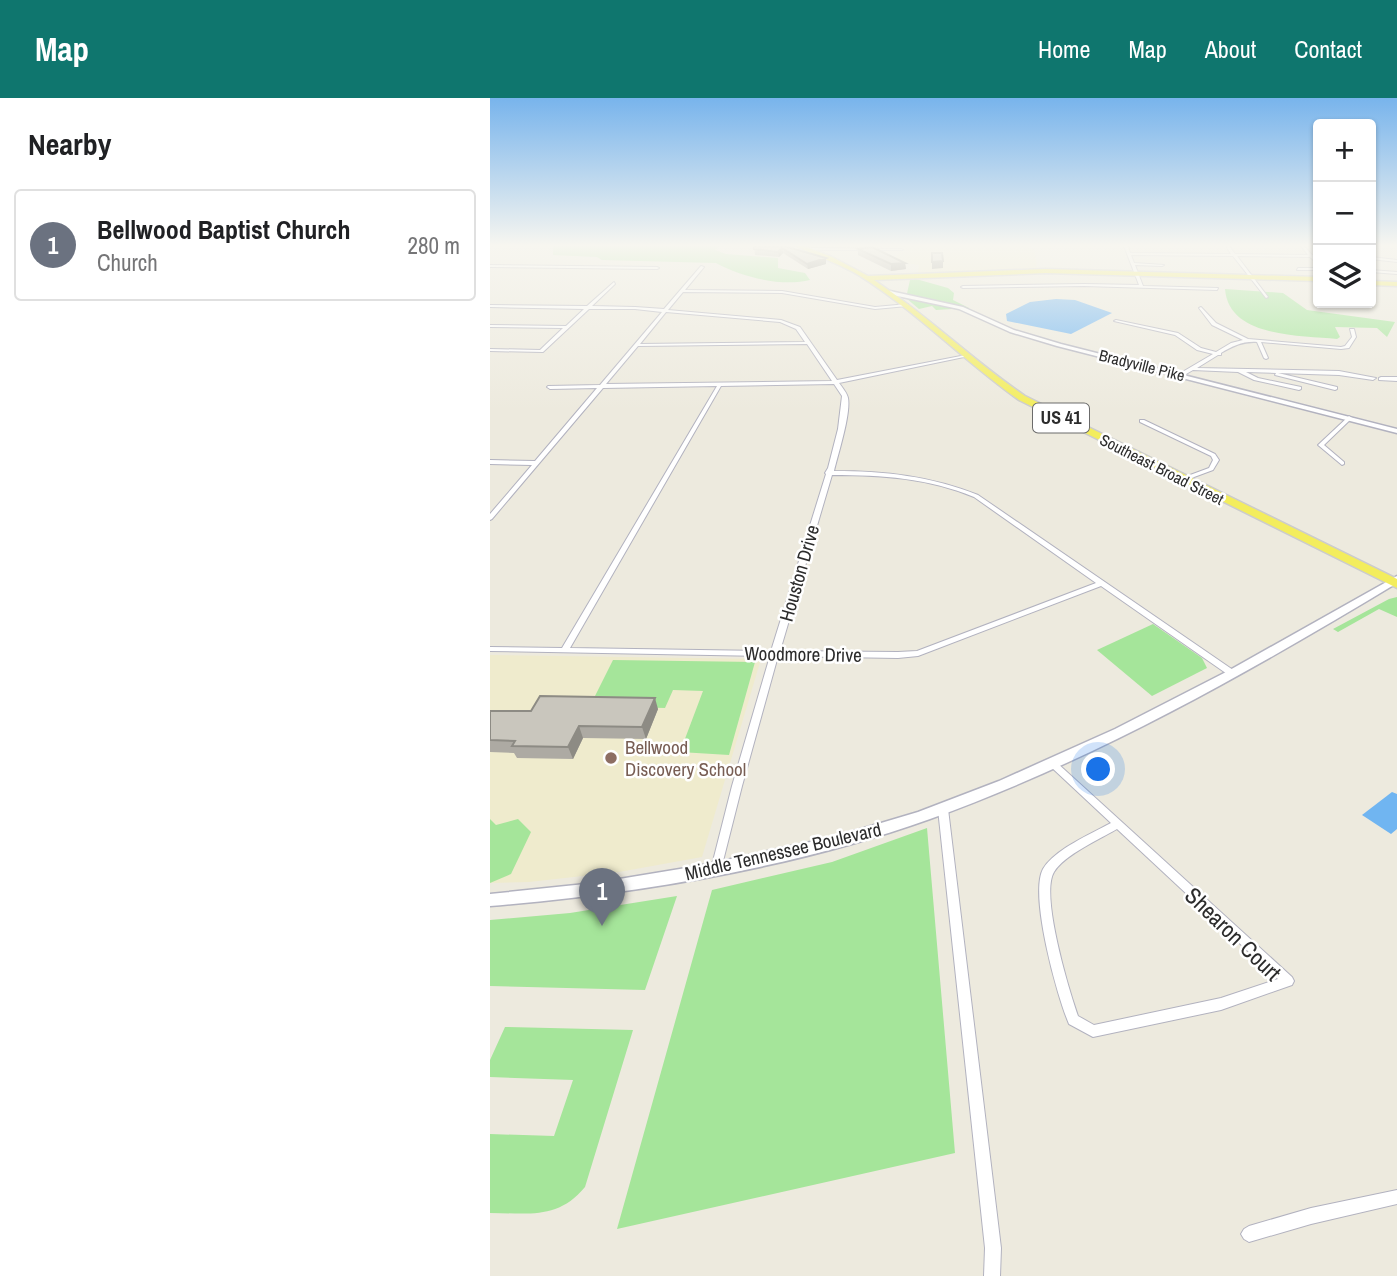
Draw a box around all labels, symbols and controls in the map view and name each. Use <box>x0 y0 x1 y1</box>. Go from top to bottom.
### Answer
text: Map <box>35 27 89 71</box>
text: Home <box>1038 33 1090 65</box>
text: Map <box>1128 33 1167 65</box>
text: About <box>1205 33 1256 65</box>
text: Contact <box>1294 33 1362 65</box>
map controls <box>1313 119 1376 308</box>
button: + <box>1313 119 1376 182</box>
text: Nearby <box>28 124 111 164</box>
button: − <box>1313 182 1376 245</box>
text: Bellwood Baptist Church <box>97 212 351 247</box>
text: 1 <box>48 230 58 261</box>
text: 280 m <box>408 230 460 261</box>
button: layers <box>1313 245 1376 308</box>
text: Church <box>97 247 158 278</box>
street label: Bradyville Pike <box>1097 344 1187 386</box>
road number: US 41 <box>1033 404 1089 432</box>
street label: Southeast Broad Street <box>1096 428 1228 510</box>
street label: Houston Drive <box>773 522 825 624</box>
street label: Woodmore Drive <box>744 640 862 668</box>
place label: Bellwood Discovery School <box>625 734 746 782</box>
marker: Bellwood Discovery School <box>603 750 619 766</box>
your location <box>1081 752 1115 786</box>
street label: Middle Tennessee Boulevard <box>682 816 884 886</box>
pin: 1 <box>579 868 625 926</box>
street label: Shearon Court <box>1178 880 1288 987</box>

